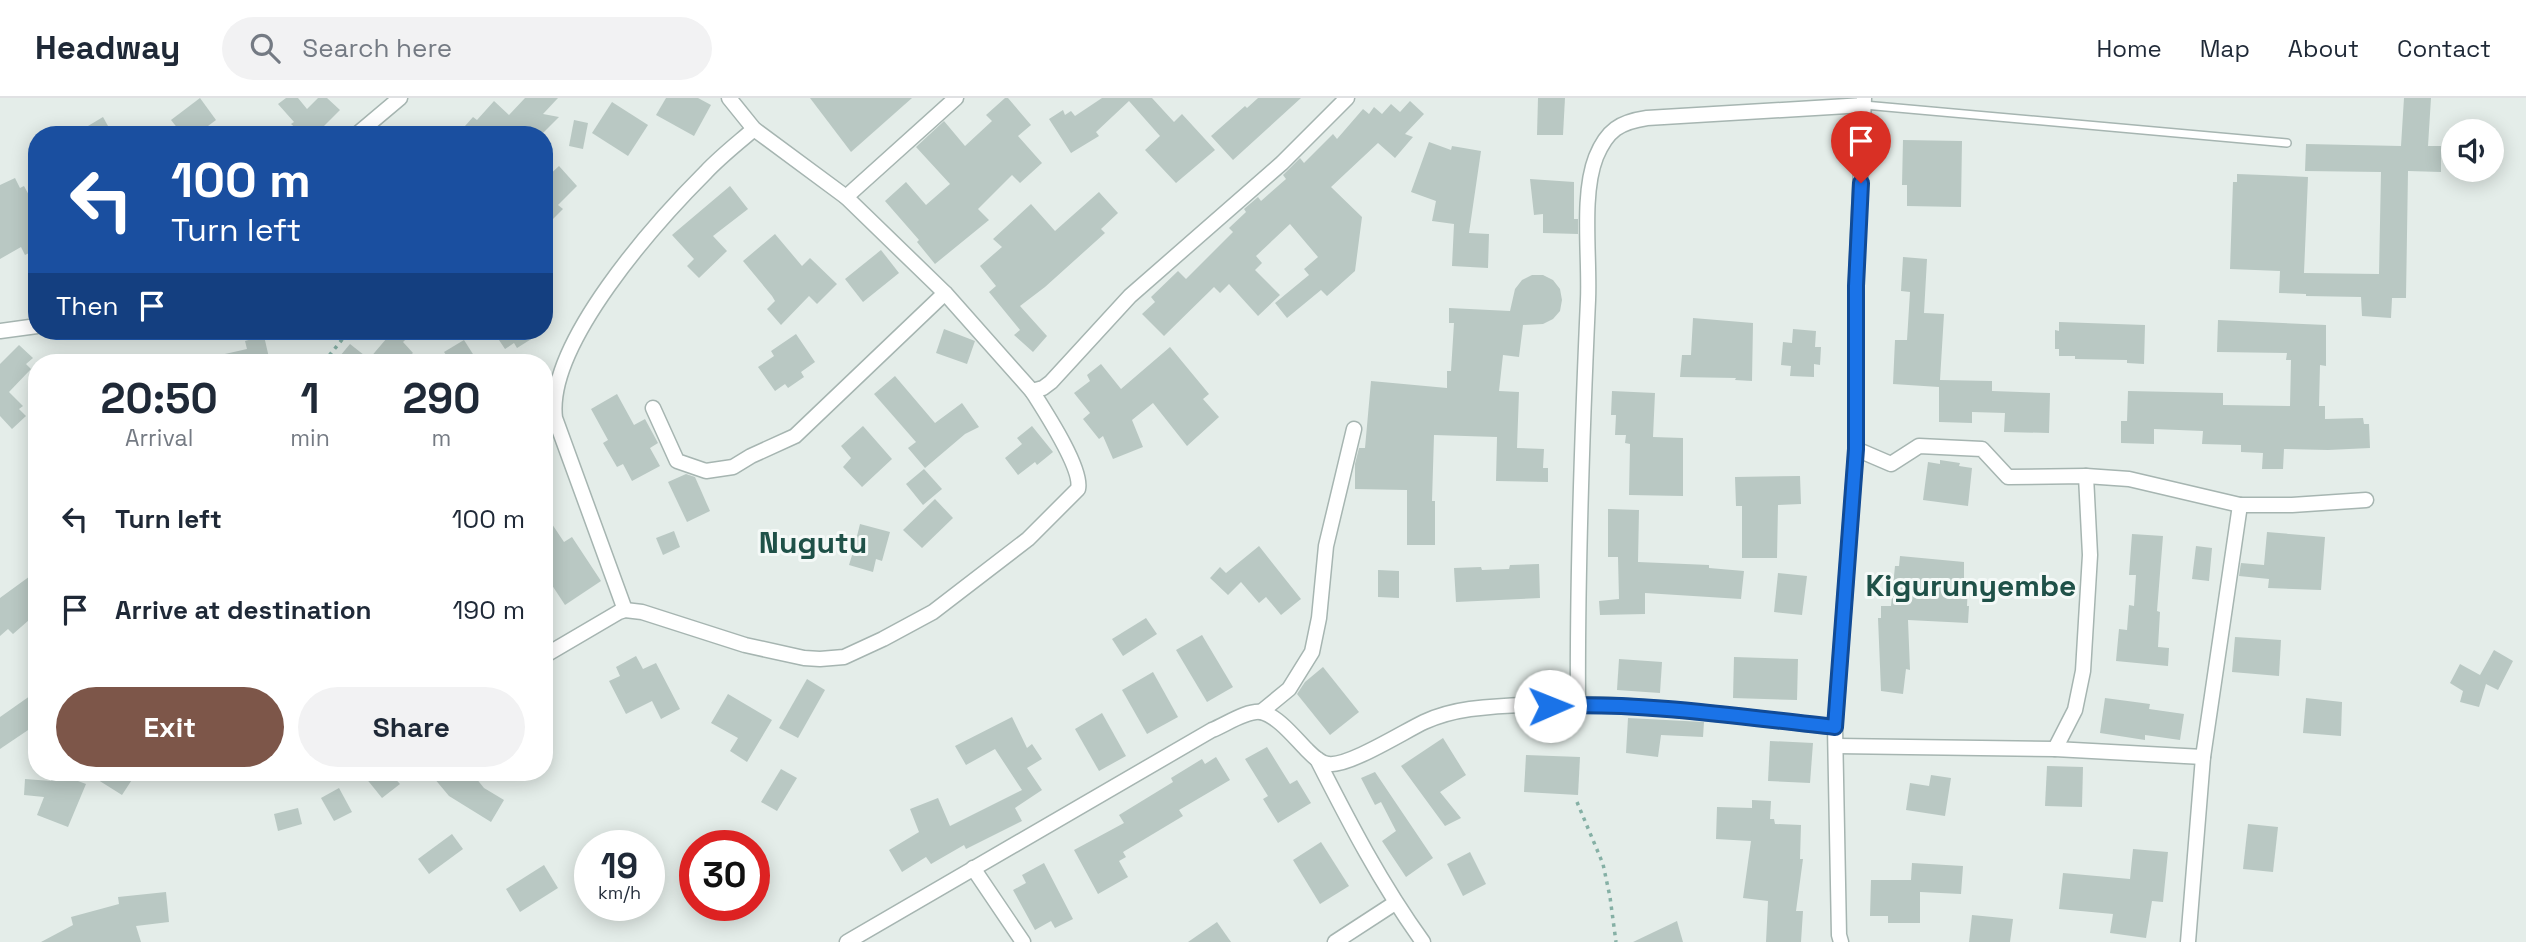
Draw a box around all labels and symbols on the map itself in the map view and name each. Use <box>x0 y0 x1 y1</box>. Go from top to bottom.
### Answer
pin <box>1831 111 1891 183</box>
district label: Nugutu <box>759 523 867 562</box>
district label: Kigurunyembe <box>1866 566 2076 605</box>
position arrow <box>1513 669 1587 743</box>
speed limit sign: 30 <box>679 830 770 921</box>

